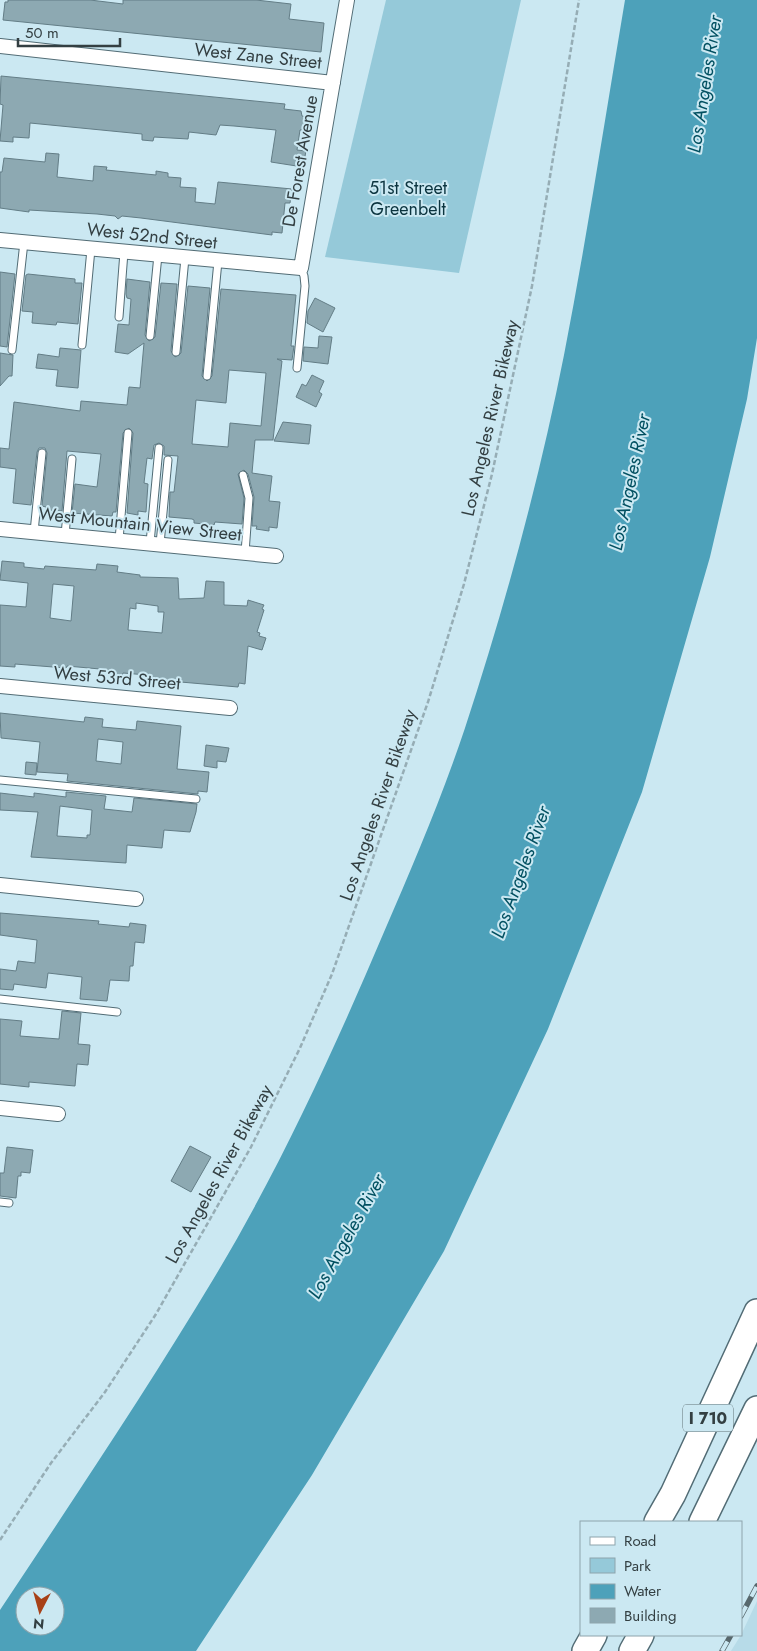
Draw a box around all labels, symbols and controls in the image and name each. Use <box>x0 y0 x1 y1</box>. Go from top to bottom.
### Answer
water label: Los Angeles River <box>680 12 729 155</box>
scale bar <box>18 15 120 47</box>
text: 50 m <box>25 22 59 44</box>
street label: West Zane Street <box>193 36 324 76</box>
street label: De Forest Avenue <box>276 93 324 229</box>
park label: 51st Street Greenbelt <box>369 175 448 222</box>
street label: West 52nd Street <box>85 216 219 256</box>
street label: Los Angeles River Bikeway <box>455 317 525 519</box>
water label: Los Angeles River <box>602 410 657 553</box>
street label: West Mountain View Street <box>37 500 244 548</box>
street label: West 53rd Street <box>52 659 182 697</box>
street label: Los Angeles River Bikeway <box>333 706 423 904</box>
water label: Los Angeles River <box>484 801 557 942</box>
street label: Los Angeles River Bikeway <box>159 1080 279 1268</box>
water label: Los Angeles River <box>301 1167 393 1304</box>
road number: I 710 <box>683 1405 733 1432</box>
legend <box>580 1521 742 1636</box>
text: Road <box>624 1530 656 1552</box>
text: Park <box>624 1555 651 1577</box>
text: Water <box>624 1580 662 1602</box>
north arrow <box>15 1586 65 1636</box>
text: Building <box>624 1605 676 1627</box>
text: N <box>32 1613 45 1634</box>

